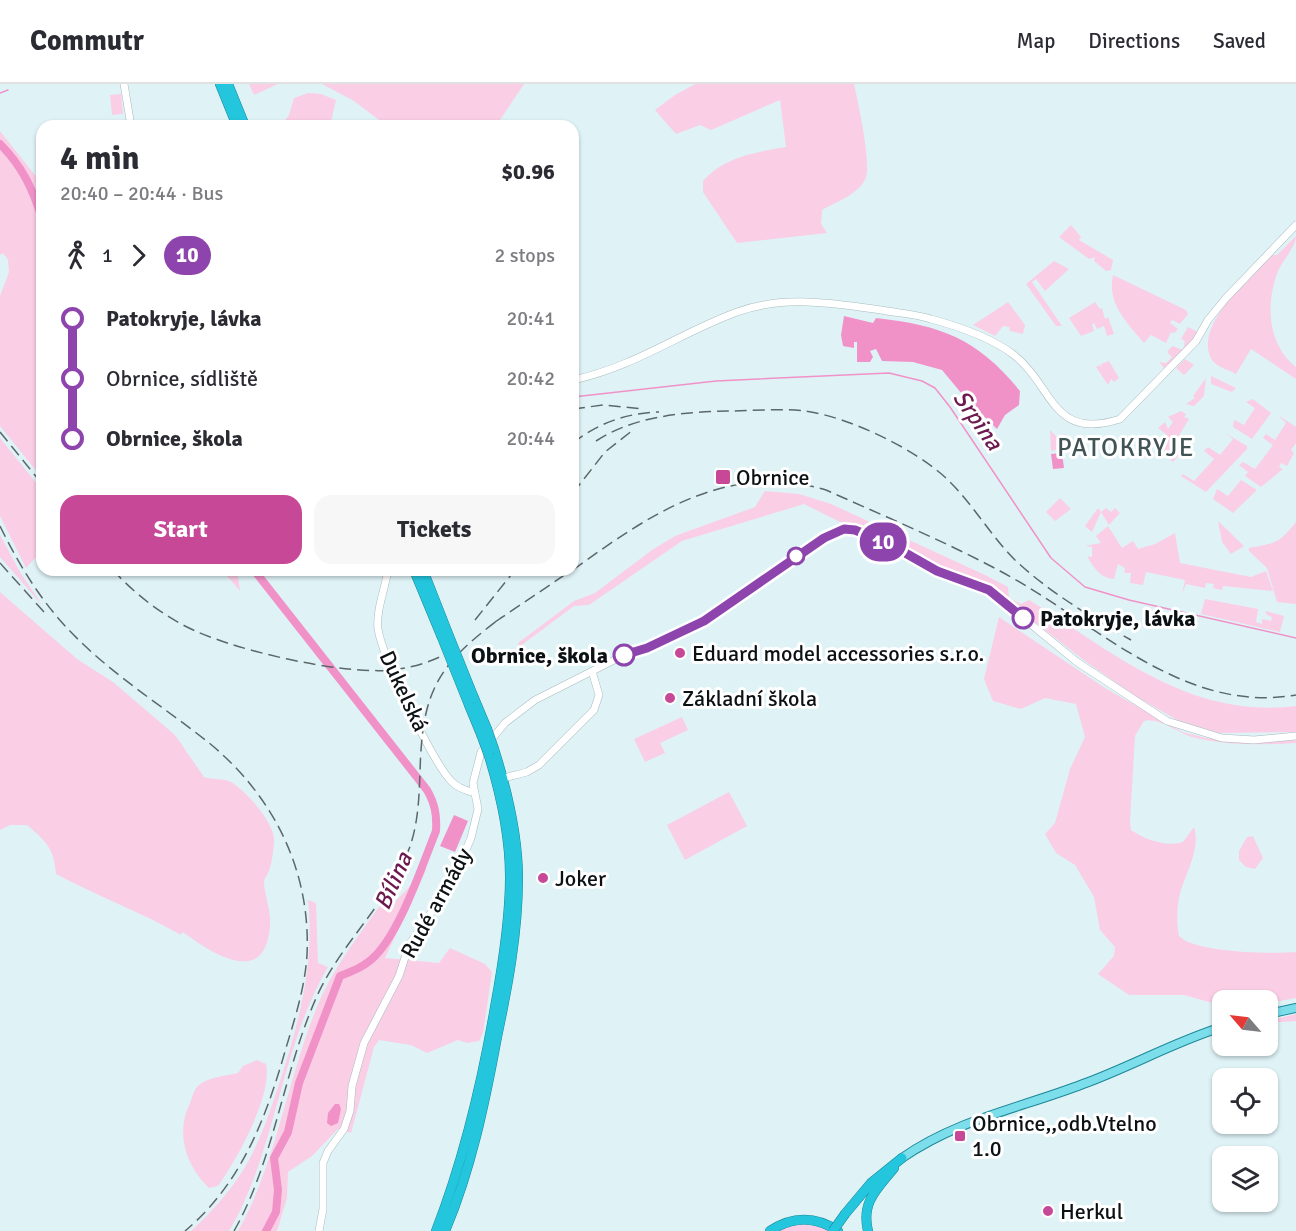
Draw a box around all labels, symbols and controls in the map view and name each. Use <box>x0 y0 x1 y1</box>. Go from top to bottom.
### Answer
text: Commutr <box>30 24 144 58</box>
text: Map <box>1017 28 1055 54</box>
text: Directions <box>1088 28 1180 54</box>
text: Saved <box>1213 28 1266 54</box>
text: 4 min <box>60 138 140 179</box>
text: $0.96 <box>501 158 555 185</box>
text: 20:40 – 20:44 · Bus <box>60 181 223 206</box>
icon: walk <box>60 239 93 272</box>
icon: forward <box>122 239 155 272</box>
text: 10 <box>176 242 199 268</box>
text: 1 <box>102 243 113 268</box>
text: 2 stops <box>494 243 555 268</box>
text: Patokryje, lávka <box>106 305 262 332</box>
text: 20:41 <box>506 306 555 331</box>
text: Obrnice, sídliště <box>106 365 258 392</box>
text: 20:42 <box>506 366 555 391</box>
water label: Srpina <box>947 384 1010 457</box>
text: Obrnice, škola <box>106 425 243 452</box>
text: 20:44 <box>506 426 555 451</box>
district label: PATOKRYJE <box>1057 432 1195 464</box>
place label: Obrnice <box>736 464 809 491</box>
marker: Obrnice <box>714 468 732 486</box>
button: Start <box>60 495 302 564</box>
button: Tickets <box>314 495 555 564</box>
line badge: 10 <box>856 522 910 562</box>
text: 10 <box>872 529 894 555</box>
unlabelled marker <box>787 547 805 565</box>
place label: Patokryje, lávka <box>1040 605 1196 632</box>
marker: Patokryje, lávka <box>1012 607 1034 629</box>
place label: Eduard model accessories s.r.o. <box>692 640 984 667</box>
place label: Obrnice, škola <box>471 642 608 669</box>
marker: Obrnice, škola <box>613 644 635 666</box>
street label: Dukelská <box>374 646 434 736</box>
marker: Eduard model accessories s.r.o. <box>673 646 687 660</box>
place label: Základní škola <box>682 685 817 712</box>
marker: Základní škola <box>663 691 677 705</box>
street label: Rudé armády <box>395 842 478 963</box>
water label: Bílina <box>367 847 419 914</box>
place label: Joker <box>555 865 606 892</box>
marker: Joker <box>536 871 550 885</box>
north arrow <box>1212 990 1278 1056</box>
map controls <box>1212 990 1278 1212</box>
button: locate <box>1212 1068 1278 1134</box>
place label: Obrnice,,odb.Vtelno 1.0 <box>972 1110 1157 1162</box>
marker: Obrnice,,odb.Vtelno 1.0 <box>953 1129 967 1143</box>
button: layers <box>1212 1146 1278 1212</box>
place label: Herkul <box>1060 1198 1123 1225</box>
marker: Herkul <box>1041 1204 1055 1218</box>

